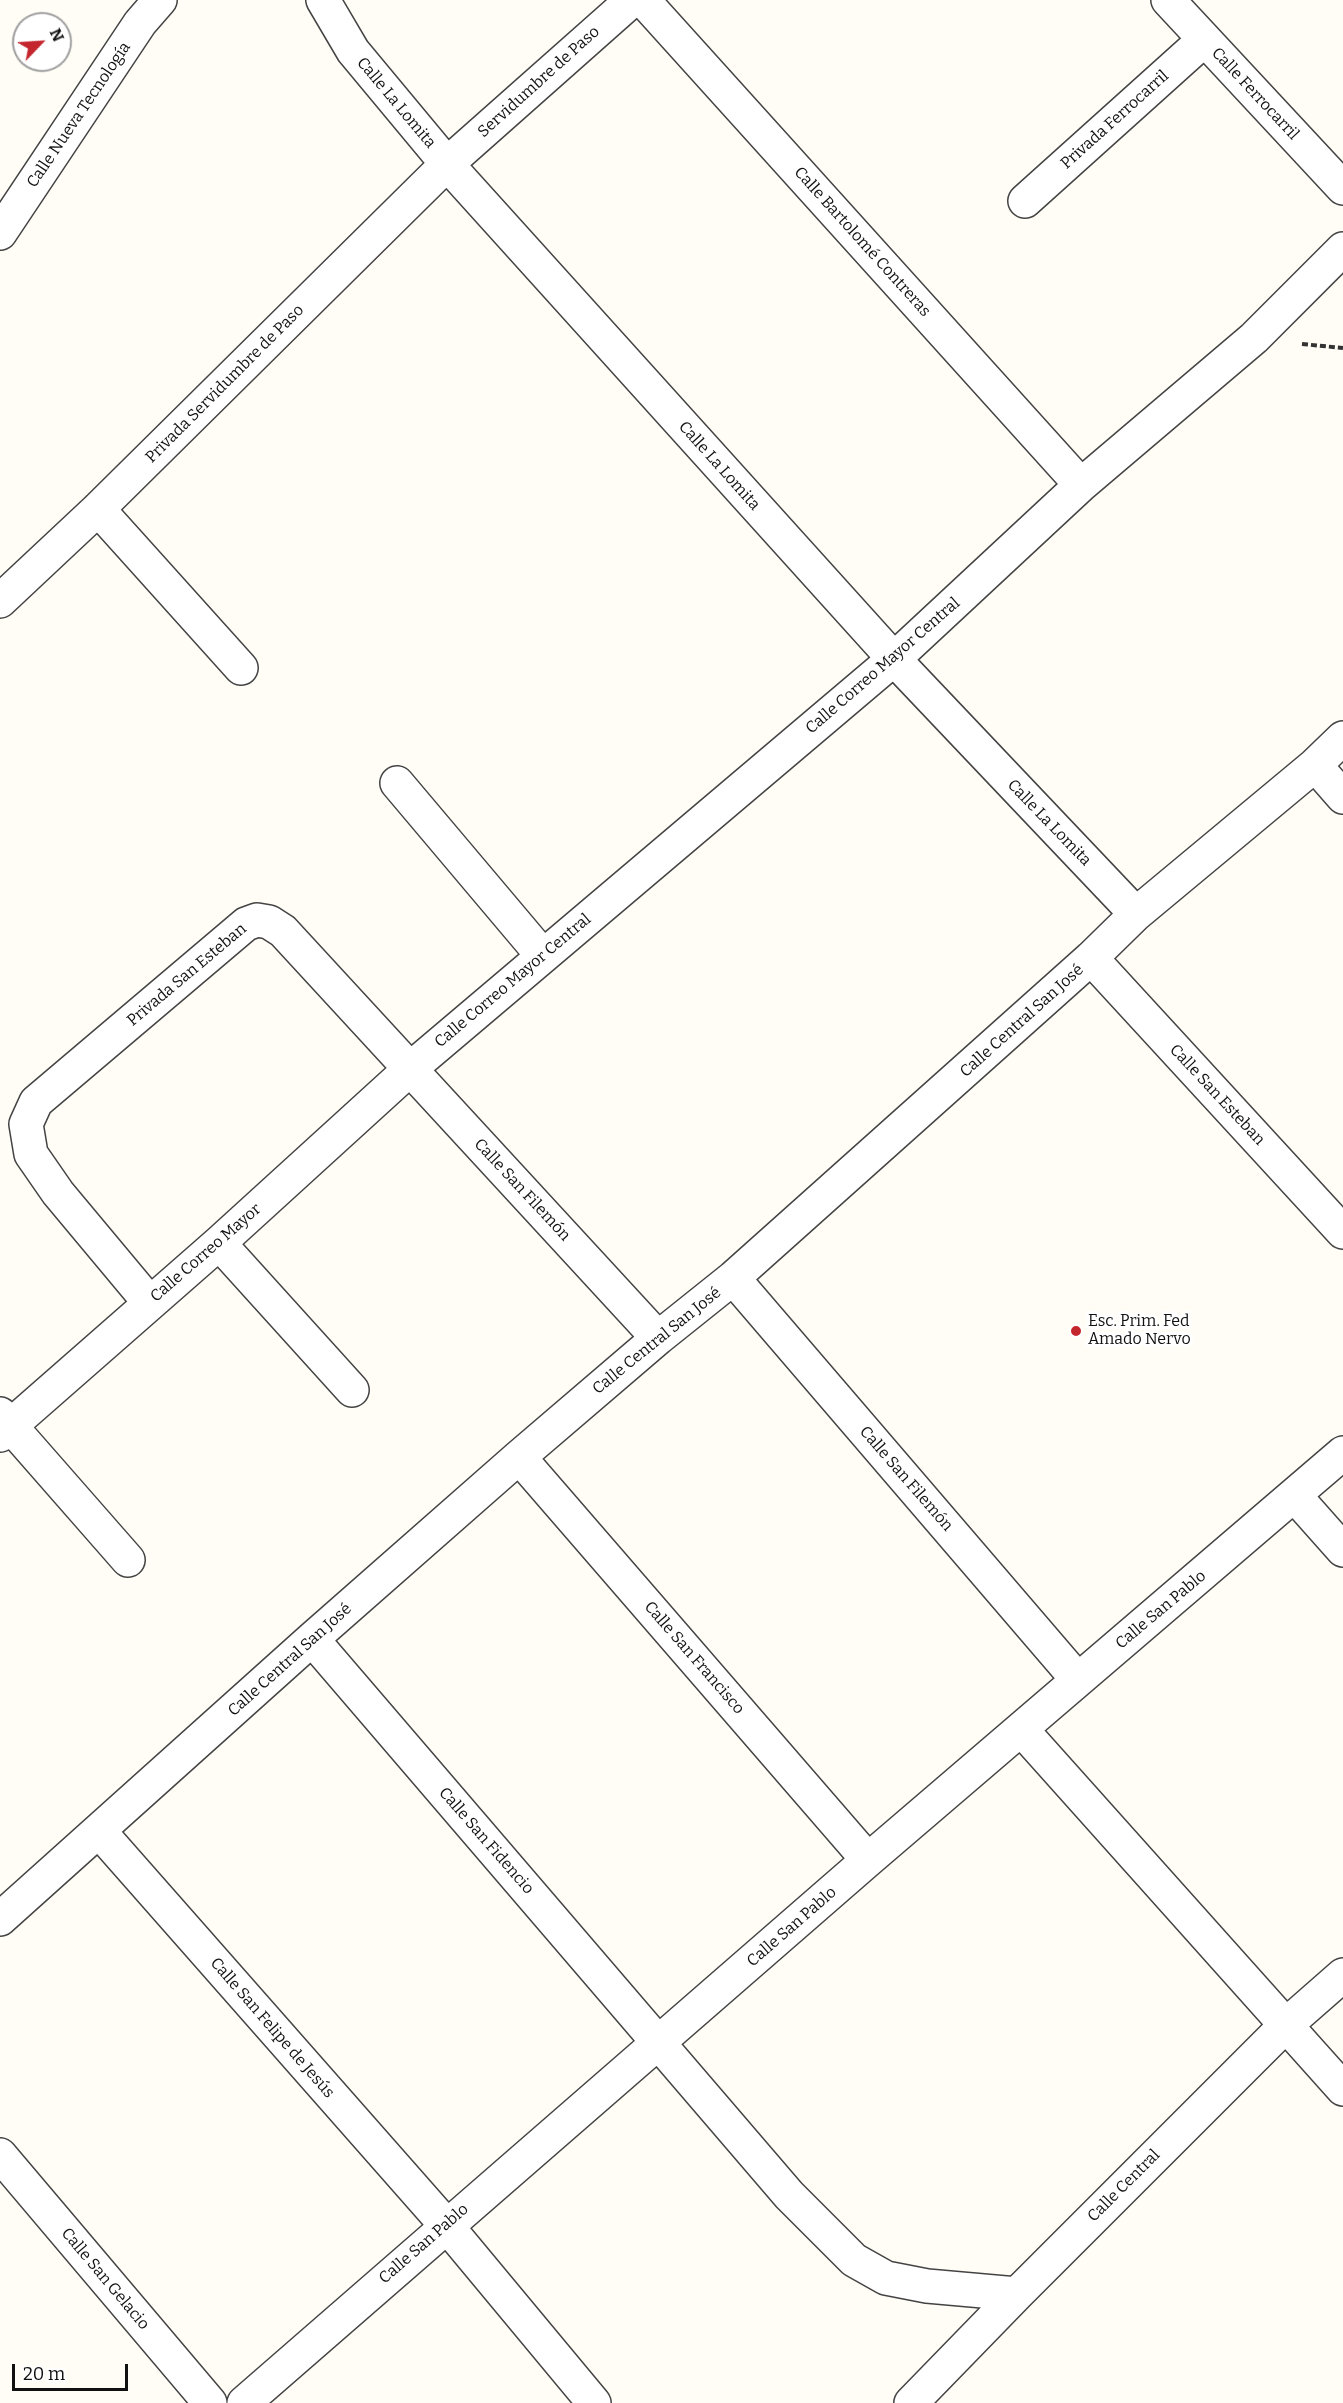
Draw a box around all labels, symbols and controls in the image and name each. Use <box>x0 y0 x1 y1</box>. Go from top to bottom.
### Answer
north arrow <box>12 12 72 72</box>
street label: Servidumbre de Paso <box>474 22 604 142</box>
text: N <box>46 25 68 45</box>
street label: Calle Nueva Tecnología <box>23 39 135 191</box>
street label: Calle Ferrocarril <box>1207 44 1303 144</box>
street label: Calle La Lomita <box>352 54 440 152</box>
street label: Privada Ferrocarril <box>1057 67 1173 173</box>
street label: Calle Bartolomé Contreras <box>790 163 934 321</box>
street label: Privada Servidumbre de Paso <box>142 301 308 467</box>
street label: Calle La Lomita <box>674 418 764 514</box>
street label: Calle Correo Mayor Central <box>802 594 964 738</box>
street label: Calle La Lomita <box>1003 776 1095 870</box>
street label: Calle Correo Mayor Central <box>431 910 595 1052</box>
street label: Privada San Esteban <box>123 919 251 1031</box>
street label: Calle Central San José <box>956 960 1088 1082</box>
street label: Calle San Esteban <box>1165 1041 1269 1149</box>
street label: Calle San Filemón <box>470 1135 574 1245</box>
street label: Calle Correo Mayor <box>147 1200 265 1306</box>
street label: Calle Central San José <box>589 1283 725 1399</box>
place label: Esc. Prim. Fed Amado Nervo <box>1088 1312 1191 1350</box>
marker: Esc. Prim. Fed Amado Nervo <box>1069 1324 1083 1338</box>
street label: Calle San Filemón <box>855 1423 957 1535</box>
street label: Calle San Pablo <box>1112 1567 1210 1653</box>
street label: Calle San Francisco <box>640 1598 748 1718</box>
street label: Calle Central San José <box>224 1599 356 1721</box>
street label: Calle San Fidencio <box>434 1784 538 1898</box>
street label: Calle San Pablo <box>743 1883 841 1971</box>
street label: Calle San Felipe de Jesús <box>206 1954 338 2102</box>
street label: Calle Central <box>1084 2146 1164 2226</box>
street label: Calle San Pablo <box>375 2200 473 2288</box>
street label: Calle San Gelacio <box>57 2224 153 2334</box>
scale bar <box>15 2352 130 2390</box>
text: 20 m <box>23 2363 65 2385</box>

